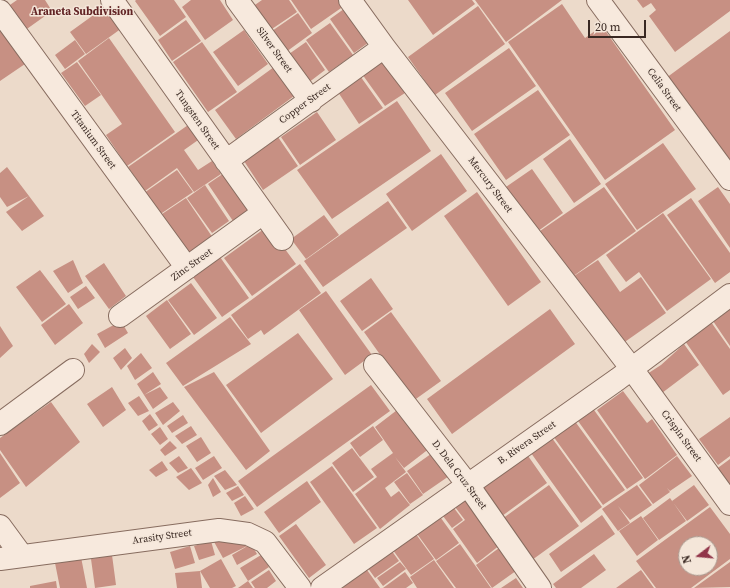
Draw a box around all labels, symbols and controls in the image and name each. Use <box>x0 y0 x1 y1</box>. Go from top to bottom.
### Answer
district label: Araneta Subdivision <box>31 5 133 19</box>
scale bar <box>590 12 648 38</box>
text: 20 m <box>595 19 621 35</box>
street label: Silver Street <box>253 25 295 75</box>
street label: Celia Street <box>644 66 684 114</box>
street label: Copper Street <box>277 81 333 127</box>
street label: Tungsten Street <box>172 88 222 152</box>
street label: Titanium Street <box>68 108 118 172</box>
street label: Mercury Street <box>465 155 515 215</box>
street label: Zinc Street <box>169 246 215 284</box>
street label: Crispin Street <box>658 408 704 464</box>
street label: B. Rivera Street <box>496 419 558 467</box>
street label: D. Dela Cruz Street <box>429 438 489 512</box>
street label: Arasity Street <box>132 527 192 547</box>
north arrow <box>678 536 718 576</box>
text: N <box>679 553 695 565</box>

